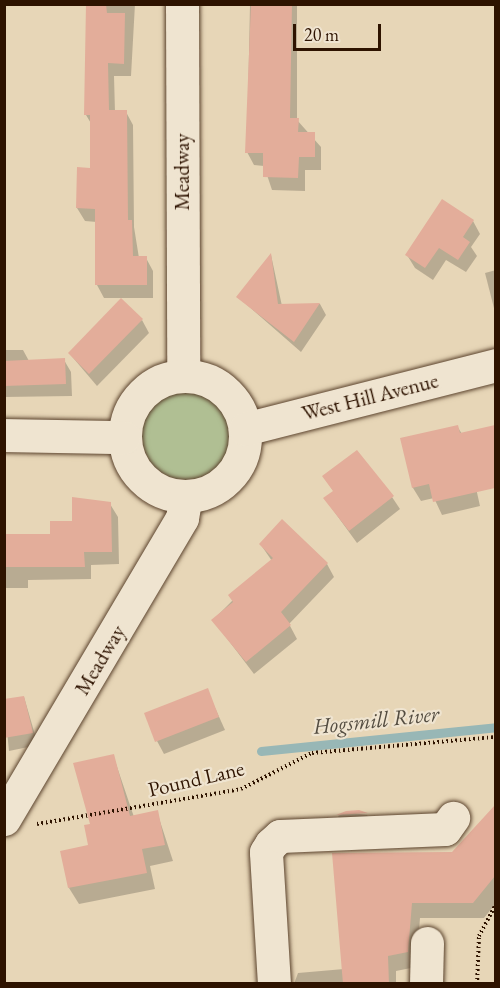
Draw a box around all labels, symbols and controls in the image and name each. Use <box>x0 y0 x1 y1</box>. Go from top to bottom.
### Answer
scale bar <box>296 12 384 50</box>
text: 20 m <box>304 23 339 46</box>
street label: Meadway <box>169 133 195 211</box>
street label: West Hill Avenue <box>299 368 441 426</box>
street label: Meadway <box>69 620 131 700</box>
water label: Hogsmill River <box>312 700 440 740</box>
street label: Pound Lane <box>145 756 247 802</box>

